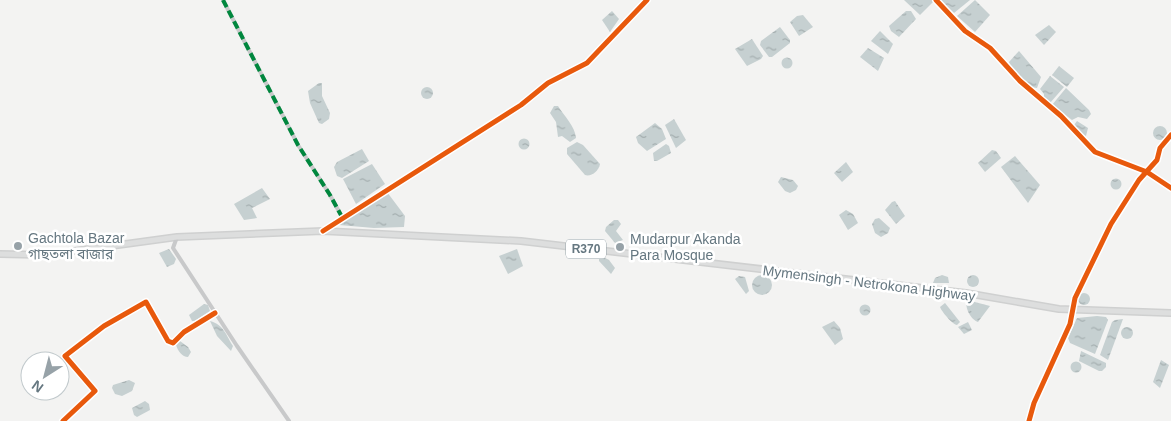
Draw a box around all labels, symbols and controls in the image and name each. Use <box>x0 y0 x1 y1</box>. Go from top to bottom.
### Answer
place label: Gachtola Bazar গাছতলা বাজার <box>28 230 125 262</box>
place label: Mudarpur Akanda Para Mosque <box>630 231 741 263</box>
marker: Gachtola Bazar গাছতলা বাজার <box>12 240 24 252</box>
road number: R370 <box>566 240 606 258</box>
marker: Mudarpur Akanda Para Mosque <box>614 241 626 253</box>
street label: Mymensingh - Netrokona Highway <box>762 262 976 304</box>
north arrow <box>20 351 70 401</box>
text: N <box>29 377 46 396</box>

